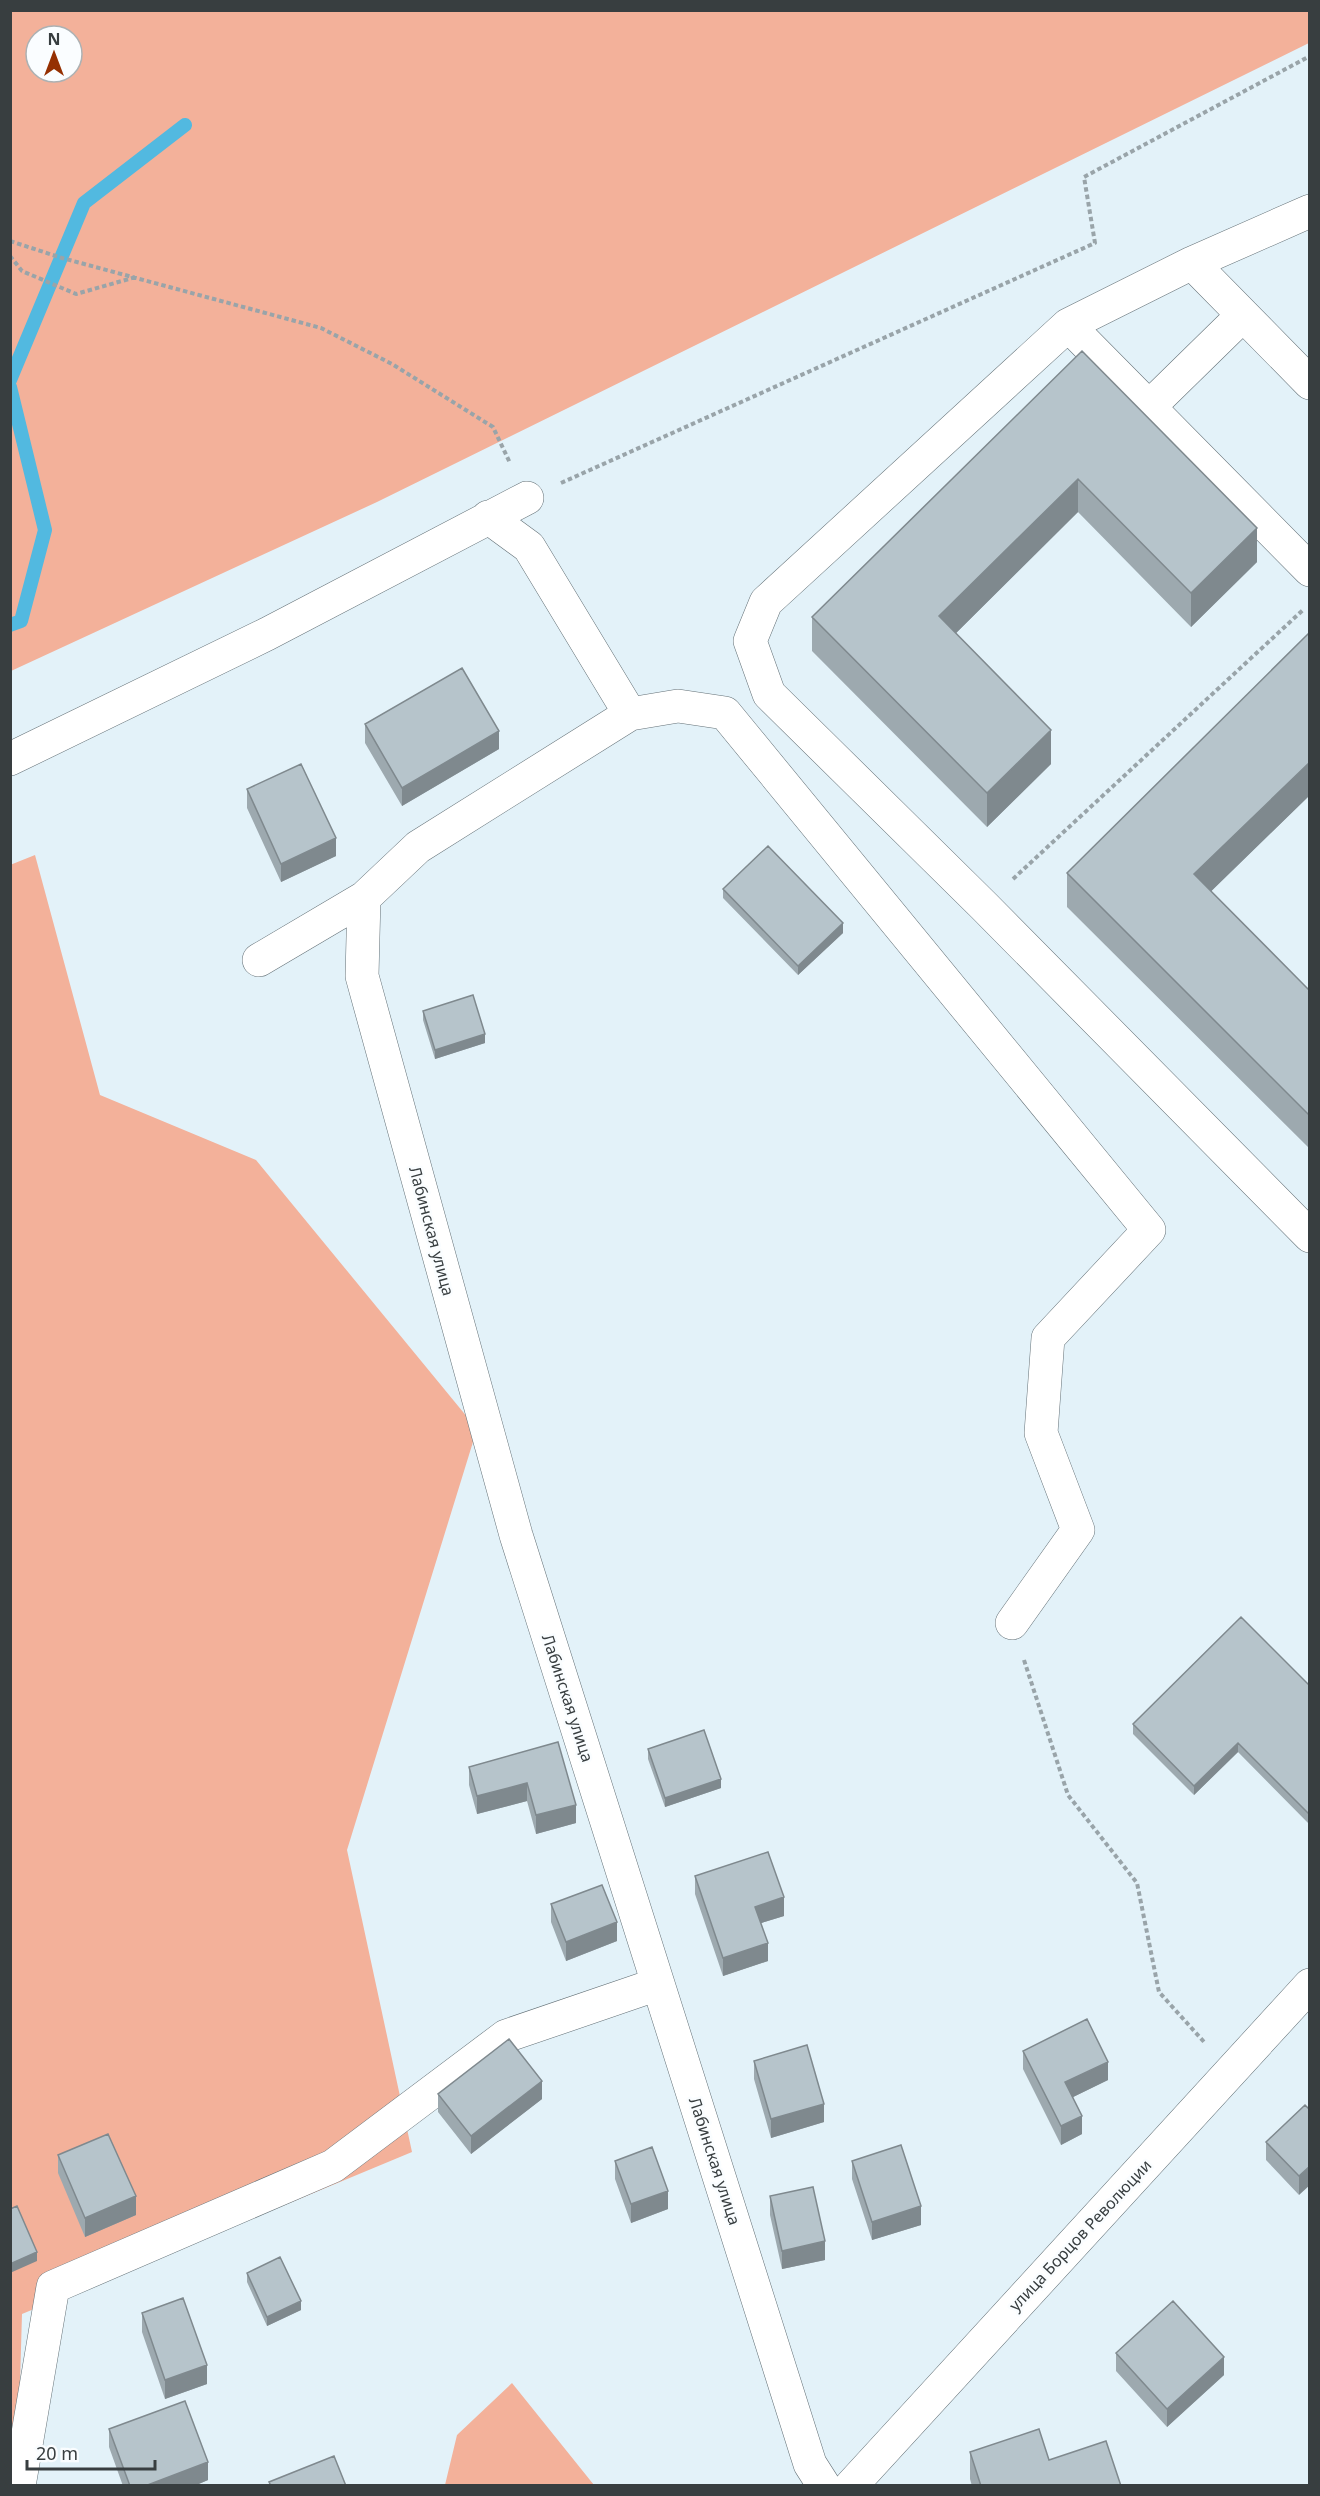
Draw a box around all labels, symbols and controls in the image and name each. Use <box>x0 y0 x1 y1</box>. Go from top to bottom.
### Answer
north arrow <box>24 24 84 84</box>
text: N <box>47 28 61 50</box>
street label: Лабинская улица <box>404 1164 460 1298</box>
street label: Лабинская улица <box>537 1631 599 1765</box>
street label: Лабинская улица <box>684 2094 746 2228</box>
street label: улица Борцов Революции <box>1004 2154 1156 2316</box>
scale bar <box>27 2433 154 2471</box>
text: 20 m <box>36 2441 78 2465</box>

